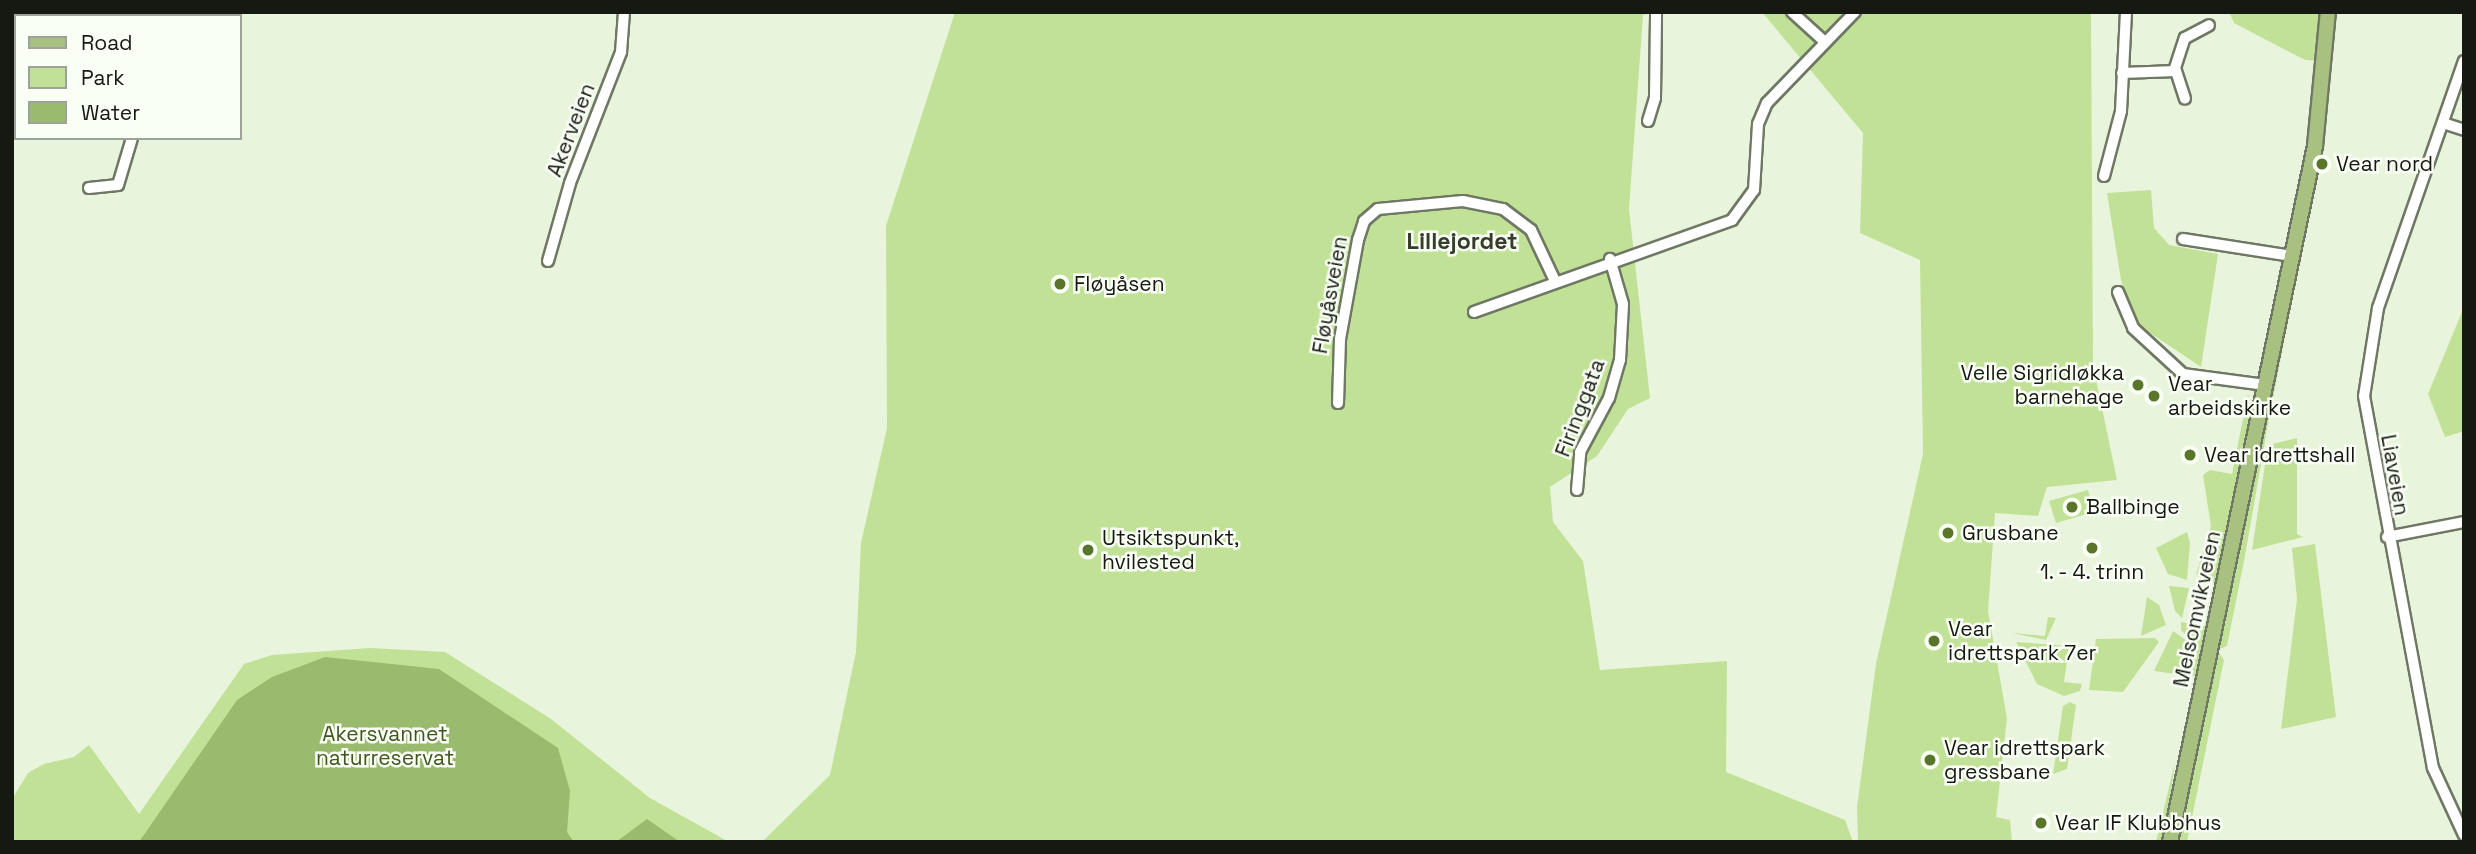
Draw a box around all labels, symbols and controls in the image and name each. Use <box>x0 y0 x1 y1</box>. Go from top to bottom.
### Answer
legend <box>14 14 242 140</box>
text: Road <box>81 29 133 56</box>
text: Park <box>81 64 125 91</box>
street label: Akerveien <box>542 80 600 180</box>
text: Water <box>81 99 140 126</box>
place label: Vear nord <box>2336 151 2433 177</box>
marker: Vear nord <box>2314 156 2330 172</box>
district label: Lillejordet <box>1406 227 1518 255</box>
street label: Fløyåsveien <box>1307 234 1353 356</box>
place label: Fløyåsen <box>1074 271 1165 297</box>
marker: Fløyåsen <box>1052 276 1068 292</box>
street label: Firinggata <box>1550 356 1610 460</box>
place label: Velle Sigridløkka barnehage <box>1961 360 2124 410</box>
place label: Vear arbeidskirke <box>2168 371 2291 421</box>
marker: Velle Sigridløkka barnehage <box>2130 377 2146 393</box>
marker: Vear arbeidskirke <box>2146 388 2162 404</box>
street label: Liaveien <box>2375 432 2415 518</box>
place label: Vear idrettshall <box>2204 442 2355 468</box>
marker: Vear idrettshall <box>2182 447 2198 463</box>
place label: Ballbinge <box>2086 494 2180 520</box>
marker: Ballbinge <box>2064 499 2080 515</box>
place label: Grusbane <box>1962 520 2059 546</box>
place label: Utsiktspunkt, hvilested <box>1102 525 1239 575</box>
marker: Grusbane <box>1940 525 1956 541</box>
street label: Melsomvikveien <box>2168 529 2226 689</box>
marker: 1. - 4. trinn <box>2084 540 2100 556</box>
marker: Utsiktspunkt, hvilested <box>1080 542 1096 558</box>
place label: 1. - 4. trinn <box>2039 559 2145 585</box>
place label: Vear idrettspark 7er <box>1948 616 2097 666</box>
marker: Vear idrettspark 7er <box>1926 633 1942 649</box>
park label: Akersvannet naturreservat <box>316 721 454 771</box>
place label: Vear idrettspark gressbane <box>1944 735 2105 785</box>
marker: Vear idrettspark gressbane <box>1922 752 1938 768</box>
place label: Vear IF Klubbhus <box>2055 810 2221 836</box>
marker: Vear IF Klubbhus <box>2033 815 2049 831</box>

